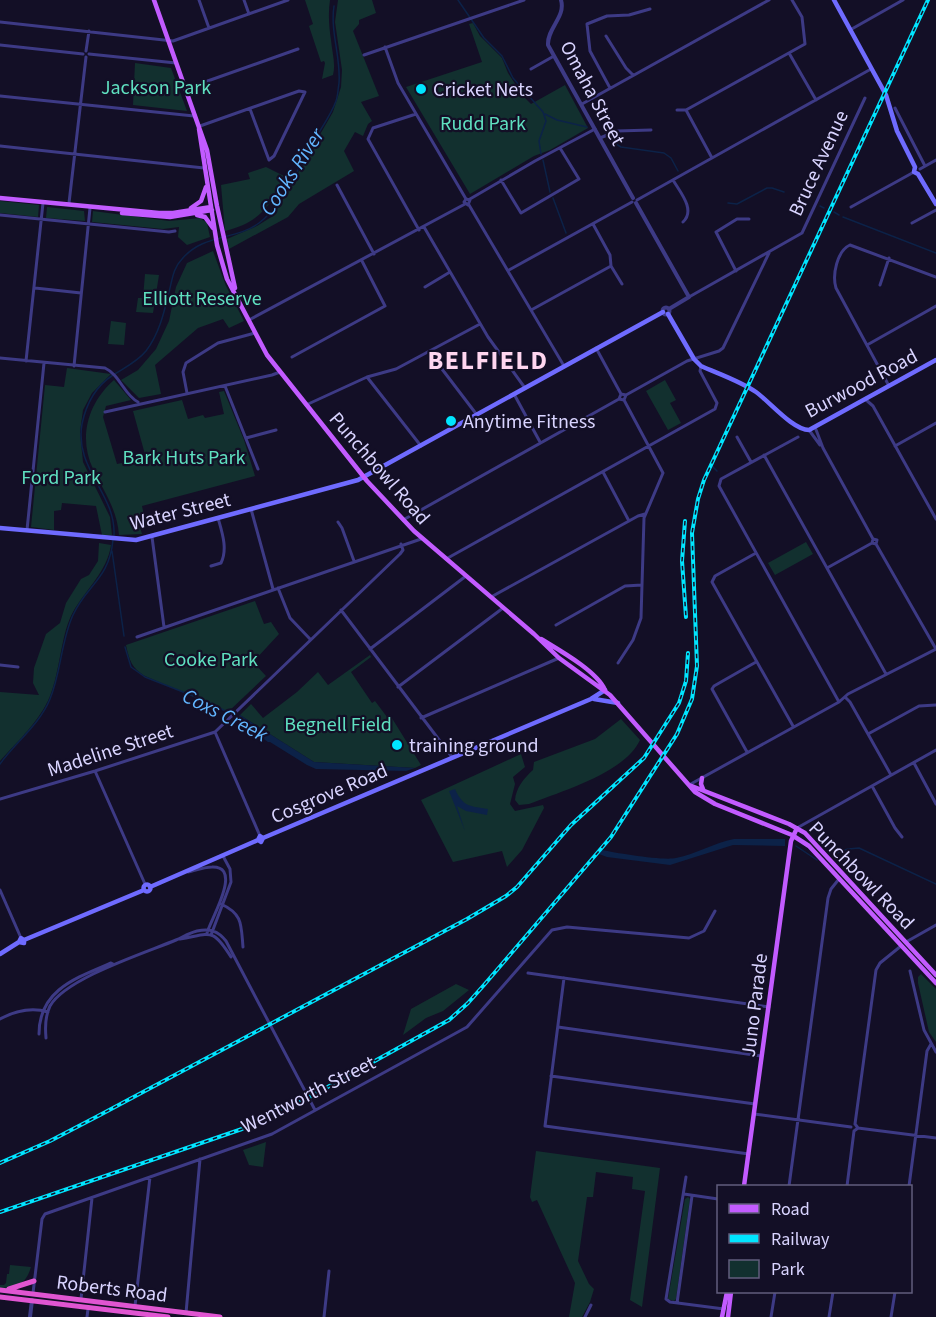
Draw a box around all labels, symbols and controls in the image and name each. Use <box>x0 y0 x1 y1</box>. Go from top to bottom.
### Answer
street label: Omaha Street <box>553 36 632 151</box>
park label: Jackson Park <box>101 74 211 102</box>
place label: Cricket Nets <box>433 76 533 104</box>
marker: Cricket Nets <box>414 82 428 96</box>
street label: Bruce Avenue <box>782 106 856 221</box>
park label: Rudd Park <box>440 110 526 138</box>
water label: Cooks River <box>252 122 332 222</box>
park label: Elliott Reserve <box>142 285 262 313</box>
district label: BELFIELD <box>427 342 549 379</box>
street label: Burwood Road <box>800 342 923 425</box>
street label: Punchbowl Road <box>322 406 436 531</box>
place label: Anytime Fitness <box>463 408 596 436</box>
marker: Anytime Fitness <box>444 414 458 428</box>
park label: Bark Huts Park <box>123 444 246 472</box>
park label: Ford Park <box>21 464 101 492</box>
street label: Water Street <box>127 486 234 538</box>
park label: Cooke Park <box>164 646 258 674</box>
water label: Coxs Creek <box>177 681 274 750</box>
park label: Begnell Field <box>284 711 392 739</box>
street label: Madeline Street <box>44 717 177 784</box>
place label: training ground <box>409 732 539 760</box>
marker: training ground <box>390 738 404 752</box>
street label: Cosgrove Road <box>267 757 392 831</box>
street label: Punchbowl Road <box>802 815 920 936</box>
street label: Juno Parade <box>735 952 775 1059</box>
street label: Wentworth Street <box>237 1049 381 1141</box>
legend <box>717 1185 912 1293</box>
text: Road <box>771 1197 810 1222</box>
text: Railway <box>771 1227 830 1252</box>
text: Park <box>771 1257 805 1282</box>
street label: Roberts Road <box>55 1268 169 1310</box>

